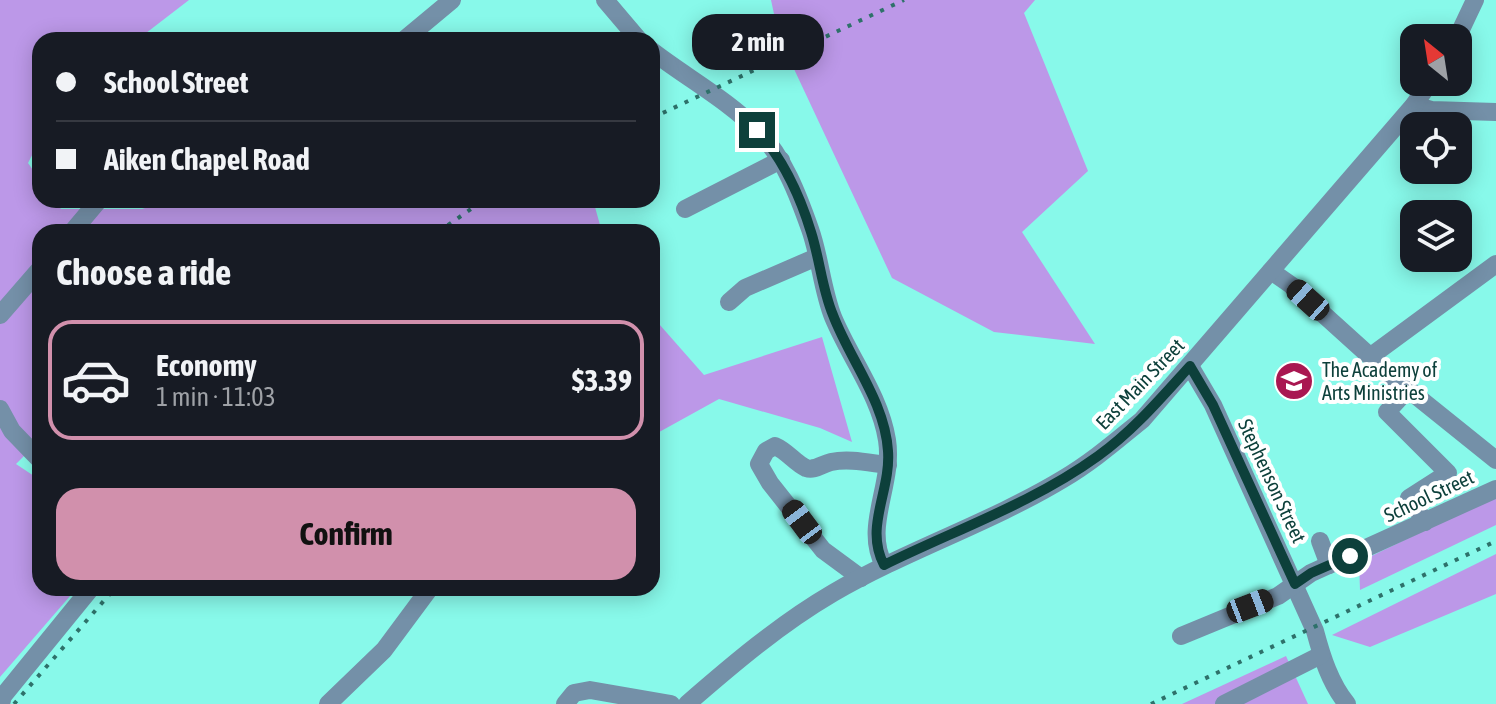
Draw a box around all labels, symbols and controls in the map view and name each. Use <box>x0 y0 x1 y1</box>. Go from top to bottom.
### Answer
callout: 2 min <box>691 14 823 70</box>
north arrow <box>1400 24 1472 96</box>
map controls <box>1400 24 1472 272</box>
text: 2 min <box>731 27 785 57</box>
text: School Street <box>104 65 248 99</box>
route end <box>739 112 775 148</box>
button: locate <box>1400 112 1472 184</box>
text: Aiken Chapel Road <box>104 142 310 176</box>
button: layers <box>1400 200 1472 272</box>
text: Choose a ride <box>56 251 231 293</box>
car <box>1282 275 1334 325</box>
street label: East Main Street <box>1091 333 1189 434</box>
icon: car <box>60 344 132 416</box>
text: Economy <box>156 348 257 382</box>
place label: The Academy of Arts Ministries <box>1322 358 1438 404</box>
school or university icon: The Academy of Arts Ministries <box>1273 360 1315 402</box>
text: $3.39 <box>572 363 632 397</box>
text: 1 min · 11:03 <box>156 382 276 412</box>
street label: Stephenson Street <box>1234 415 1311 546</box>
street label: School Street <box>1380 465 1477 526</box>
button: Confirm <box>56 488 636 580</box>
car <box>778 496 826 548</box>
route start <box>1332 538 1368 574</box>
car <box>1223 586 1277 626</box>

